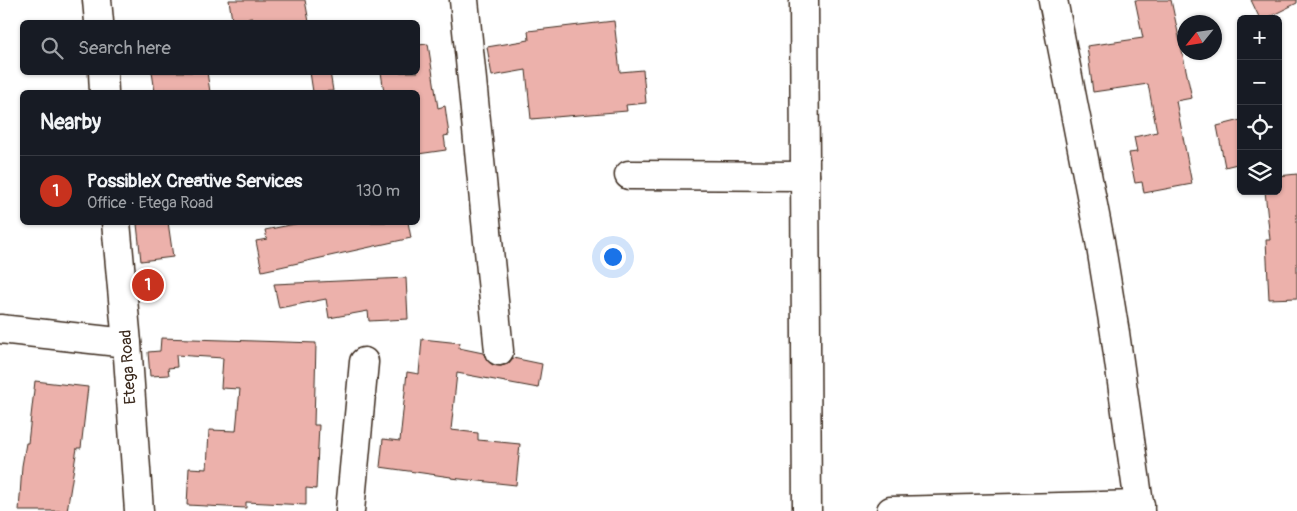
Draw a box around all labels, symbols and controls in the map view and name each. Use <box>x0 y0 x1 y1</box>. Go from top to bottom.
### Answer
north arrow <box>1177 15 1222 60</box>
map controls <box>1237 15 1282 195</box>
button: + <box>1237 15 1282 60</box>
search box <box>20 20 420 75</box>
icon: search <box>38 34 66 62</box>
text: Search here <box>78 36 171 60</box>
button: − <box>1237 60 1282 105</box>
button: locate <box>1237 105 1282 150</box>
text: Nearby <box>40 109 101 136</box>
button: layers <box>1237 150 1282 195</box>
text: PossibleX Creative Services <box>87 169 302 193</box>
text: 1 <box>53 181 59 201</box>
text: 130 m <box>356 181 400 201</box>
text: Office · Etega Road <box>87 193 213 213</box>
your location <box>600 244 626 270</box>
pin: 1 <box>132 266 164 304</box>
street label: Etega Road <box>115 329 141 405</box>

